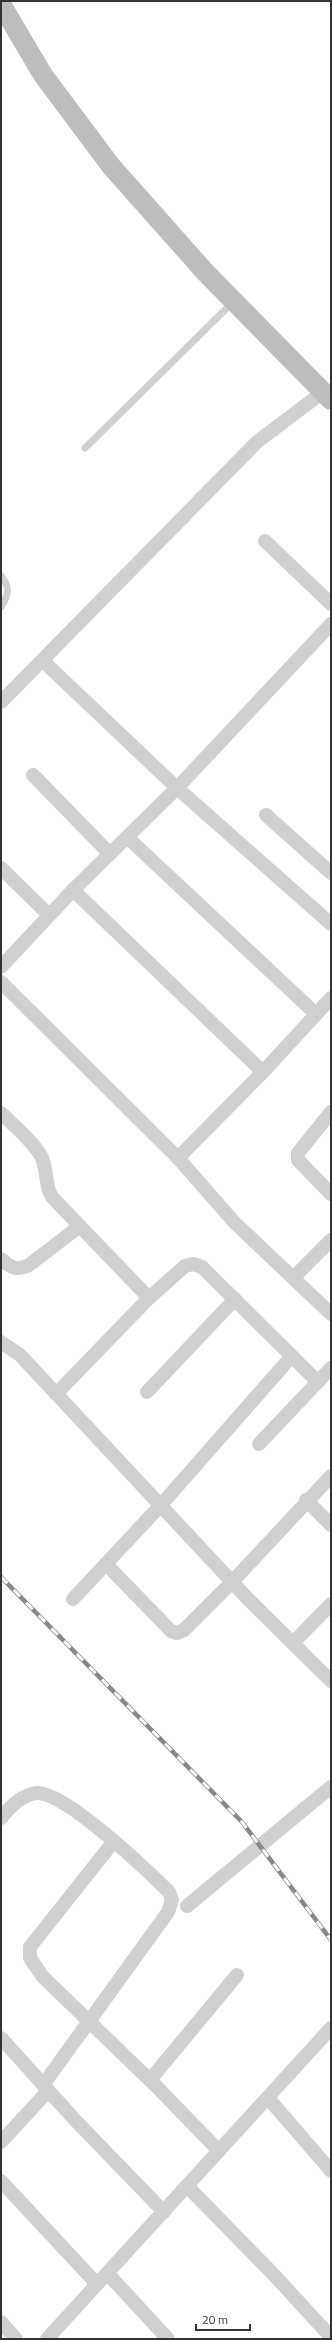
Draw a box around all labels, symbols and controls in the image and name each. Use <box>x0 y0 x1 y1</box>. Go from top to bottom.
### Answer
scale bar <box>196 2306 250 2332</box>
text: 20 m <box>202 2310 228 2329</box>

